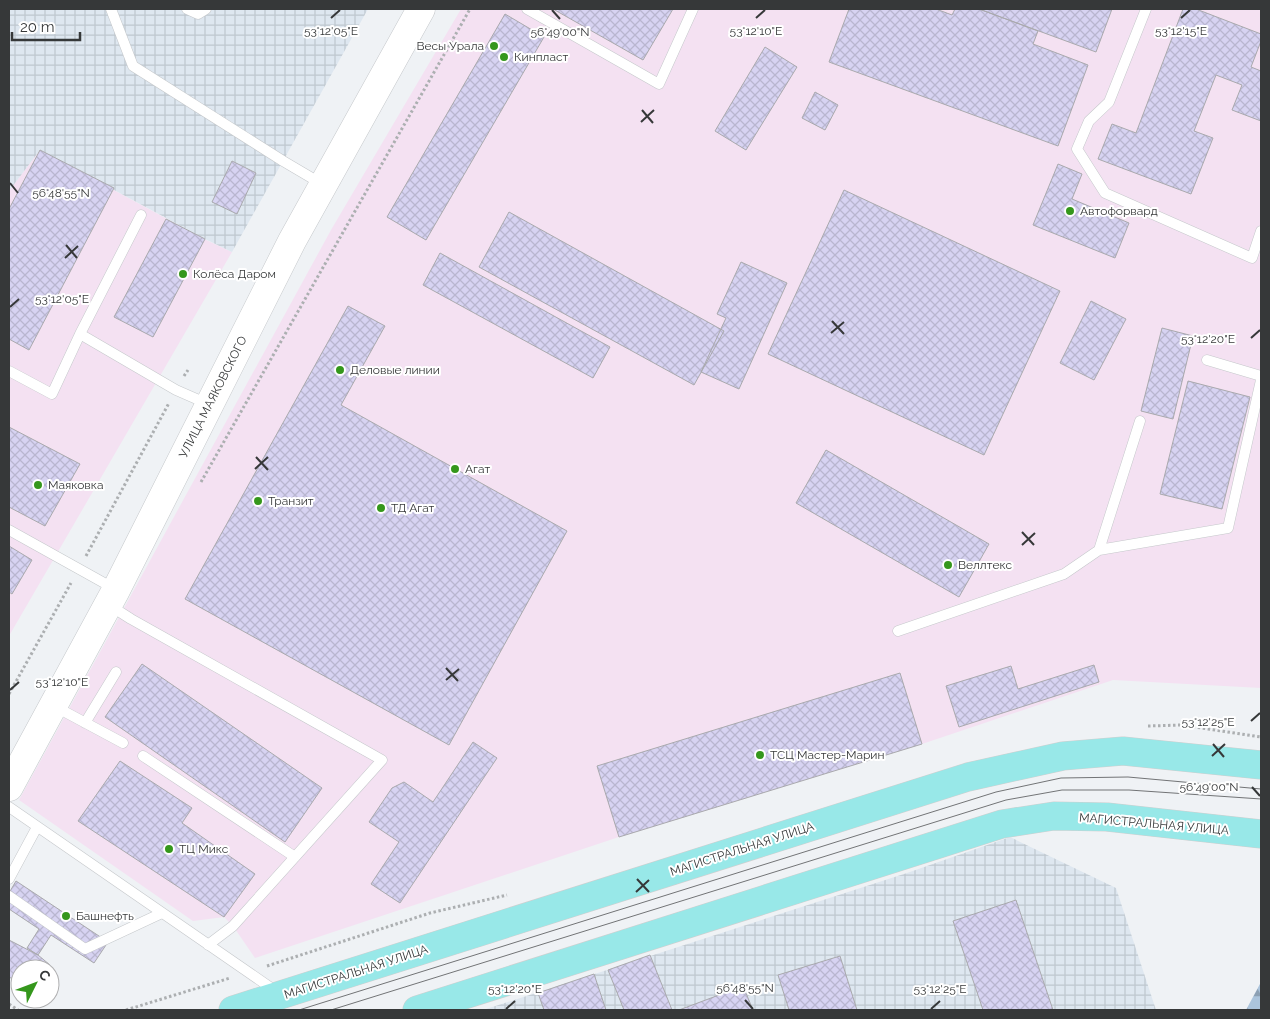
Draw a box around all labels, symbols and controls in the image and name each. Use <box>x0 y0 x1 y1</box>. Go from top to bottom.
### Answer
scale bar <box>12 10 80 42</box>
text: 20 m <box>20 18 55 36</box>
text: 53°12'05"E <box>304 24 358 38</box>
text: 53°12'10"E <box>730 24 782 38</box>
text: 53°12'15"E <box>1155 24 1207 38</box>
text: 56°49'00"N <box>531 25 590 39</box>
place label: Весы Урала <box>416 39 484 53</box>
marker: Весы Урала <box>488 40 500 52</box>
place label: Кинпласт <box>514 50 569 64</box>
marker: Кинпласт <box>498 51 510 63</box>
text: 56°48'55"N <box>32 186 90 200</box>
place label: Автофорвард <box>1080 204 1158 218</box>
marker: Автофорвард <box>1064 205 1076 217</box>
place label: Колёса Даром <box>193 267 276 281</box>
marker: Колёса Даром <box>177 268 189 280</box>
text: 53°12'05"E <box>35 292 89 306</box>
text: 53°12'20"E <box>1181 332 1235 346</box>
street label: УЛИЦА МАЯКОВСКОГО <box>176 334 250 460</box>
place label: Деловые линии <box>350 363 440 377</box>
marker: Деловые линии <box>334 364 346 376</box>
place label: Агат <box>465 462 490 476</box>
marker: Агат <box>449 463 461 475</box>
place label: Маяковка <box>48 478 103 492</box>
marker: Маяковка <box>32 479 44 491</box>
place label: Транзит <box>268 494 314 508</box>
marker: Транзит <box>252 495 264 507</box>
place label: ТД Агат <box>391 501 435 515</box>
marker: ТД Агат <box>375 502 387 514</box>
place label: Веллтекс <box>958 558 1012 572</box>
marker: Веллтекс <box>942 559 954 571</box>
text: 53°12'10"E <box>36 675 88 689</box>
text: 53°12'25"E <box>1181 715 1235 729</box>
place label: ТСЦ Мастер-Марин <box>770 748 884 762</box>
marker: ТСЦ Мастер-Марин <box>754 749 766 761</box>
text: 56°49'00"N <box>1180 780 1239 794</box>
street label: МАГИСТРАЛЬНАЯ УЛИЦА <box>1079 810 1229 838</box>
street label: МАГИСТРАЛЬНАЯ УЛИЦА <box>668 819 816 879</box>
place label: ТЦ Микс <box>179 842 229 856</box>
marker: ТЦ Микс <box>163 843 175 855</box>
place label: Башнефть <box>76 909 134 923</box>
marker: Башнефть <box>60 910 72 922</box>
street label: МАГИСТРАЛЬНАЯ УЛИЦА <box>282 942 430 1002</box>
north arrow <box>10 959 60 1009</box>
text: С <box>36 966 54 985</box>
text: 56°48'55"N <box>716 981 774 995</box>
text: 53°12'20"E <box>488 982 542 996</box>
text: 53°12'25"E <box>913 982 967 996</box>

